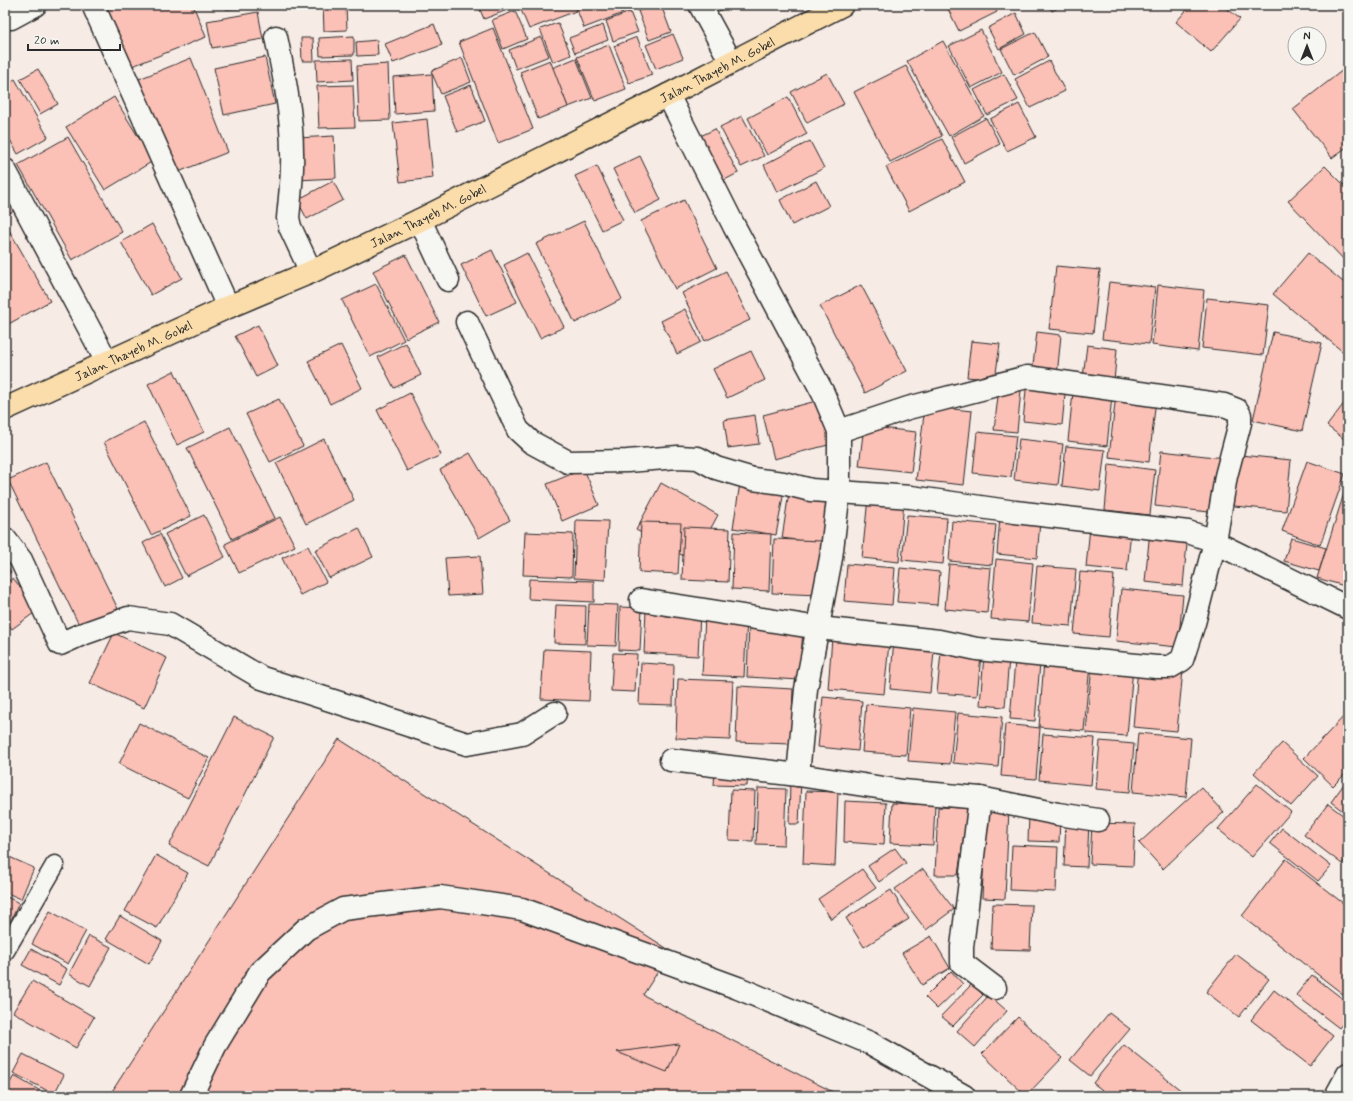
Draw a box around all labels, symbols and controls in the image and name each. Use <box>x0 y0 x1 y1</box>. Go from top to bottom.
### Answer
scale bar <box>28 26 120 52</box>
north arrow <box>1287 26 1327 66</box>
text: N <box>1303 30 1311 44</box>
text: 20 m <box>34 33 60 49</box>
street label: Jalan Thayeb M. Gobel <box>657 34 778 108</box>
street label: Jalan Thayeb M. Gobel <box>367 181 489 253</box>
street label: Jalan Thayeb M. Gobel <box>72 317 195 386</box>

